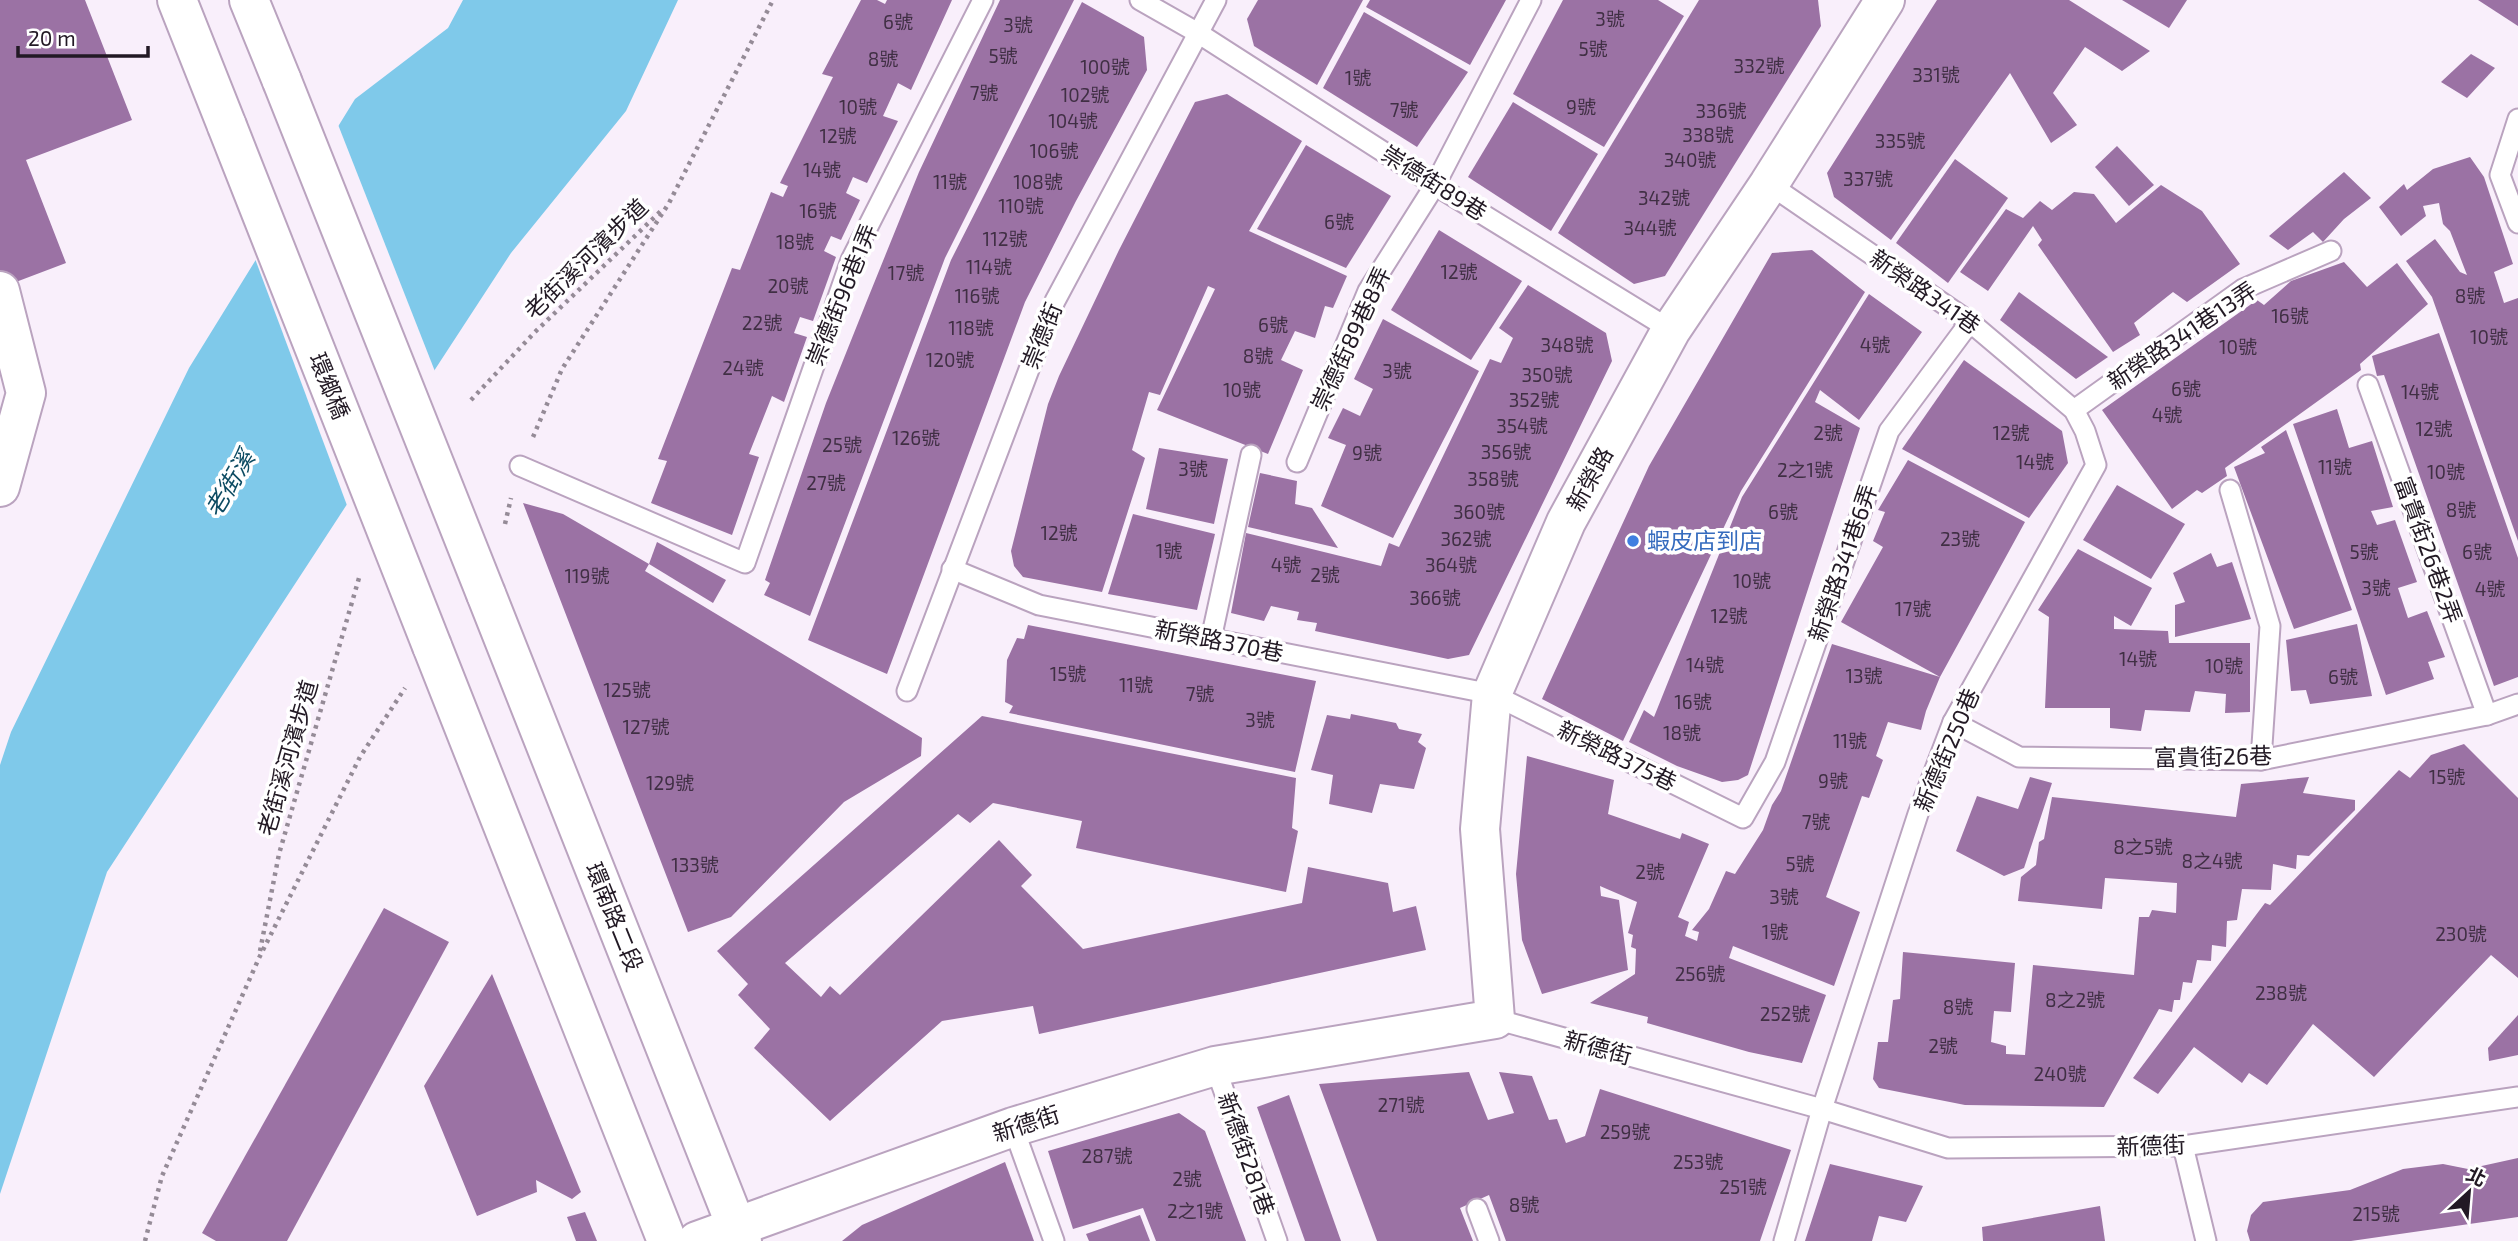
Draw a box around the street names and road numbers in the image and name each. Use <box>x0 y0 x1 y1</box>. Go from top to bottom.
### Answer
street label: 崇德街89巷 <box>1377 139 1492 226</box>
street label: 老街溪河濱步道 <box>518 192 653 324</box>
street label: 崇德街96巷1弄 <box>800 220 882 370</box>
street label: 新榮路341巷 <box>1865 243 1986 339</box>
street label: 崇德街89巷8弄 <box>1304 262 1396 415</box>
street label: 新榮路341巷13弄 <box>2102 275 2261 395</box>
street label: 崇德街 <box>1015 298 1067 373</box>
street label: 環鄉橋 <box>304 348 356 423</box>
street label: 新榮路 <box>1560 442 1618 515</box>
street label: 富貴街26巷2弄 <box>2389 473 2468 627</box>
street label: 新榮路341巷6弄 <box>1802 480 1882 645</box>
street label: 新榮路370巷 <box>1152 614 1286 666</box>
street label: 老街溪河濱步道 <box>251 676 323 839</box>
street label: 新德街250巷 <box>1908 684 1985 815</box>
street label: 新榮路375巷 <box>1553 714 1682 796</box>
street label: 富貴街26巷 <box>2154 741 2272 771</box>
street label: 環南路二段 <box>580 858 649 975</box>
street label: 新德街 <box>1561 1025 1635 1069</box>
street label: 新德街281巷 <box>1213 1089 1281 1219</box>
street label: 新德街 <box>989 1099 1063 1147</box>
street label: 新德街 <box>2116 1130 2186 1160</box>

